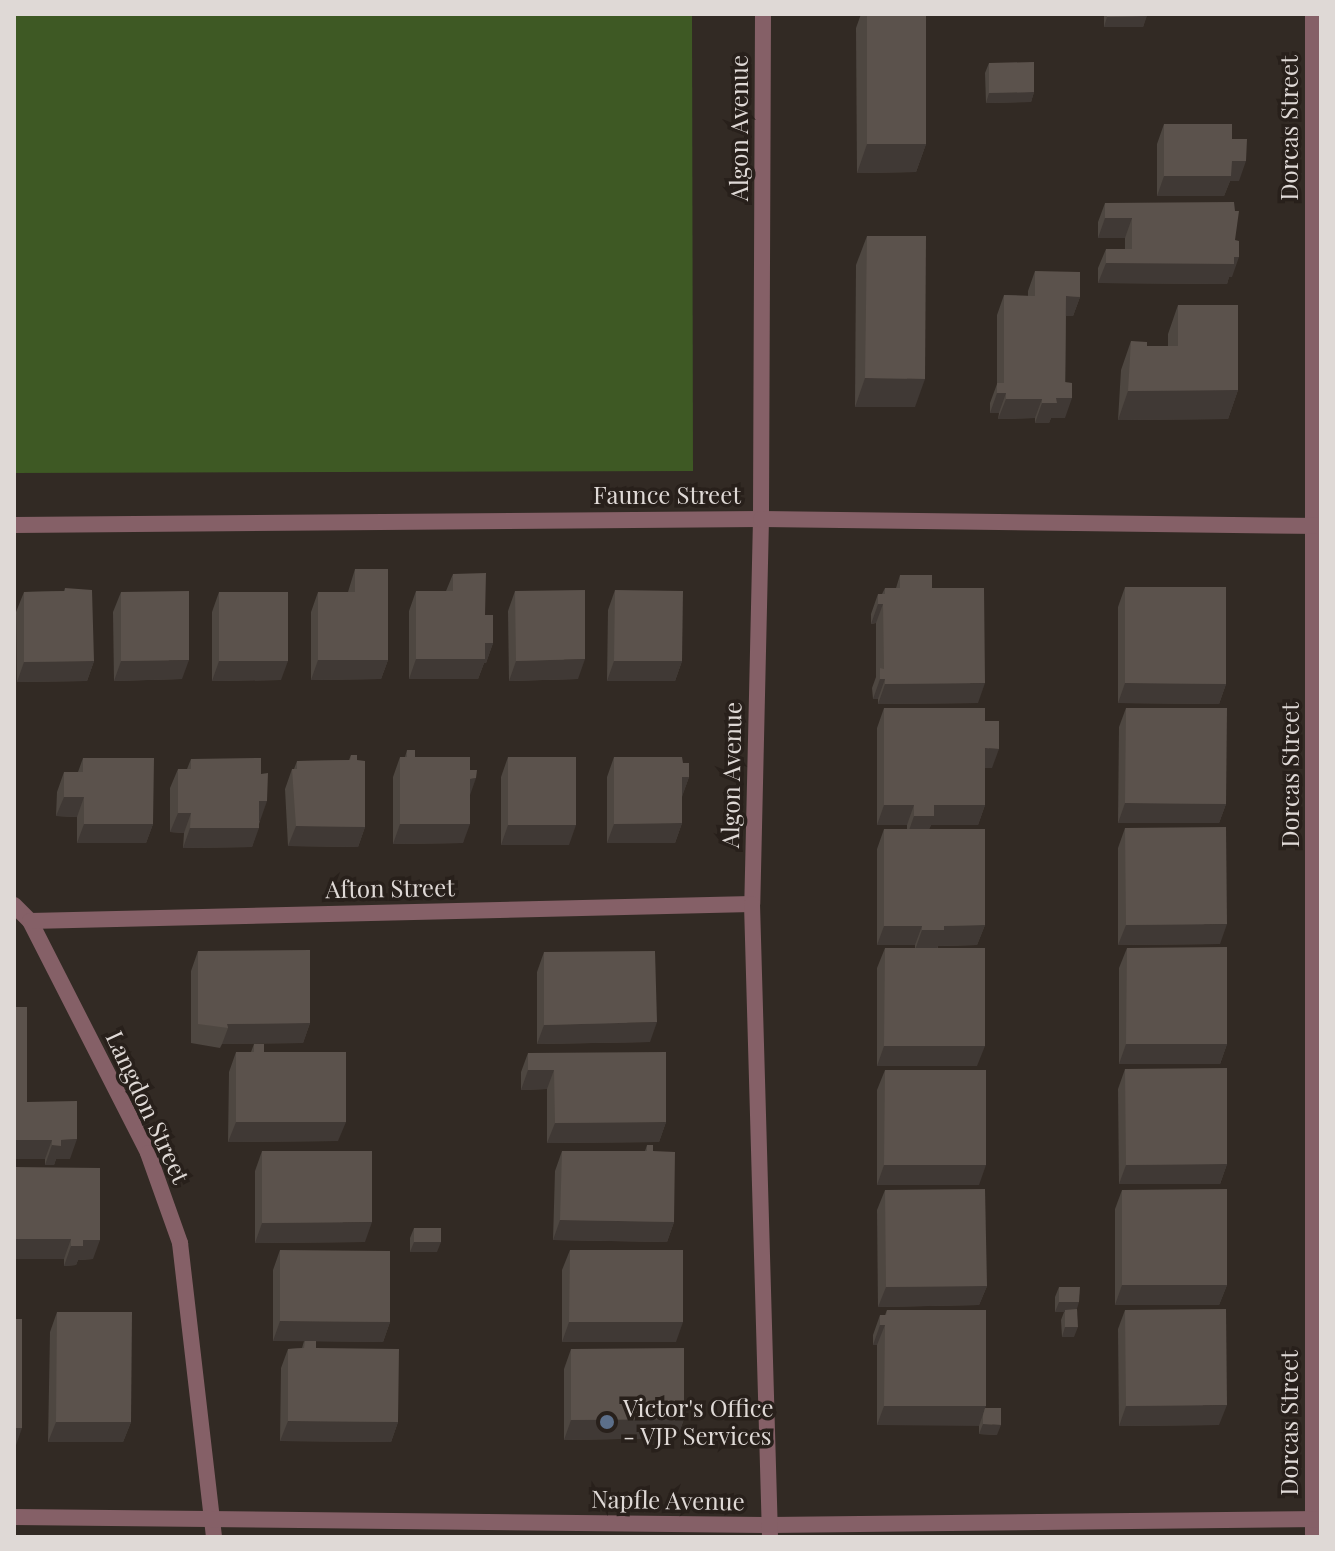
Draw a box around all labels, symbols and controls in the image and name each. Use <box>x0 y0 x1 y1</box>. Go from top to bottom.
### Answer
street label: Algon Avenue <box>725 54 753 202</box>
street label: Dorcas Street <box>1275 55 1303 201</box>
street label: Faunce Street <box>593 481 741 509</box>
street label: Algon Avenue <box>715 701 747 849</box>
street label: Dorcas Street <box>1276 702 1304 848</box>
street label: Afton Street <box>325 872 455 904</box>
street label: Langdon Street <box>100 1026 196 1188</box>
street label: Dorcas Street <box>1275 1350 1303 1496</box>
place label: Victor's Office - VJP Services <box>623 1394 774 1450</box>
marker: Victor's Office - VJP Services <box>598 1413 616 1431</box>
street label: Napfle Avenue <box>591 1484 745 1516</box>

